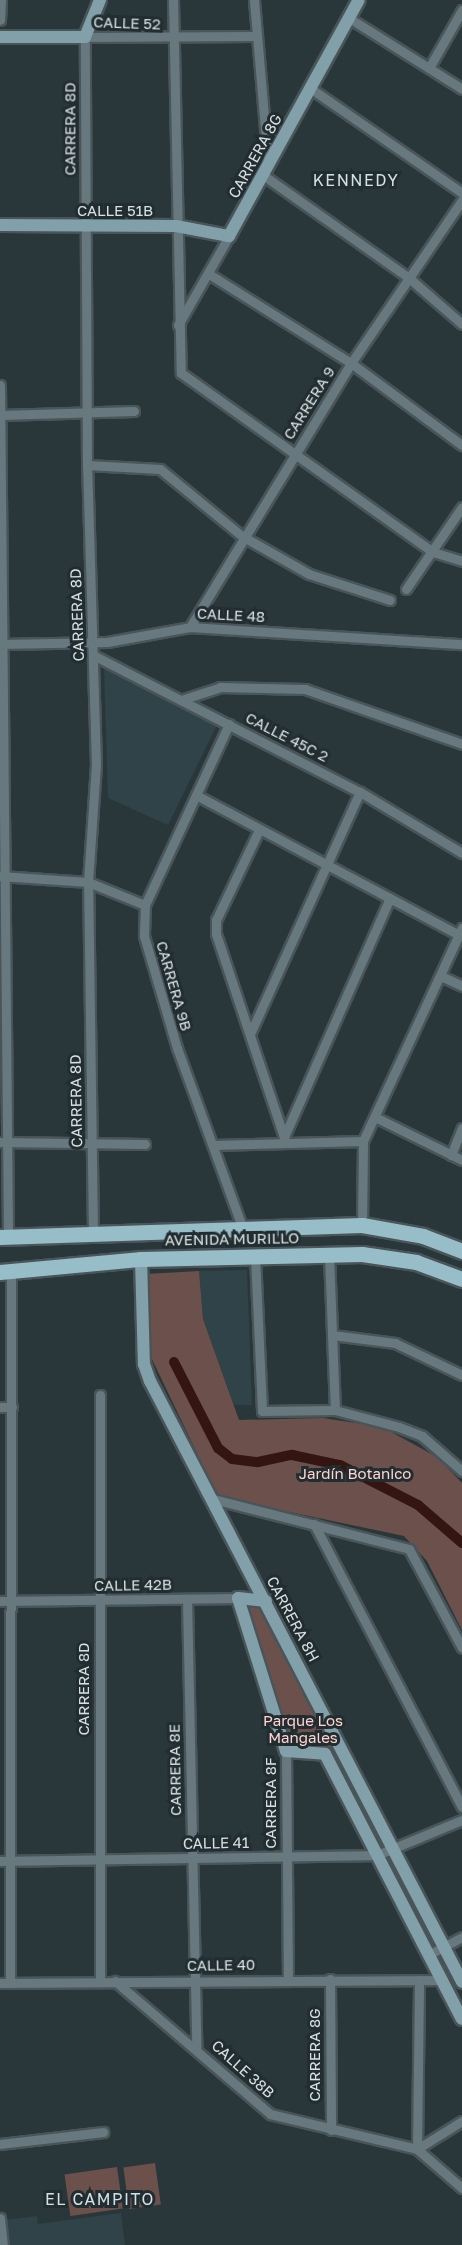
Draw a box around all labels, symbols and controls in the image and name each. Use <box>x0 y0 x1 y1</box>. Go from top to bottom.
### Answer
street label: CALLE 52 <box>93 13 161 33</box>
street label: CARRERA 8D <box>61 82 79 176</box>
street label: CARRERA 8G <box>225 111 285 201</box>
district label: KENNEDY <box>313 170 399 190</box>
street label: CALLE 51B <box>77 202 153 220</box>
street label: CARRERA 9 <box>279 363 339 443</box>
street label: CARRERA 8D <box>66 568 88 662</box>
street label: CALLE 48 <box>196 604 266 626</box>
street label: CALLE 45C 2 <box>243 708 331 766</box>
street label: CARRERA 9B <box>153 939 195 1033</box>
street label: CARRERA 8D <box>66 1054 86 1148</box>
street label: AVENIDA MURILLO <box>165 1229 299 1249</box>
park label: Jardín Botanico <box>299 1465 411 1483</box>
street label: CARRERA 8H <box>263 1573 323 1665</box>
street label: CALLE 42B <box>94 1575 172 1595</box>
street label: CARRERA 8D <box>75 1642 93 1736</box>
park label: Parque Los Mangales <box>263 1711 343 1746</box>
street label: CARRERA 8E <box>165 1724 185 1816</box>
street label: CARRERA 8F <box>262 1757 280 1849</box>
street label: CALLE 41 <box>183 1833 249 1853</box>
street label: CALLE 40 <box>187 1955 255 1975</box>
street label: CARRERA 8G <box>306 2008 324 2102</box>
street label: CALLE 38B <box>208 2036 278 2102</box>
district label: EL CAMPITO <box>45 2189 155 2209</box>

